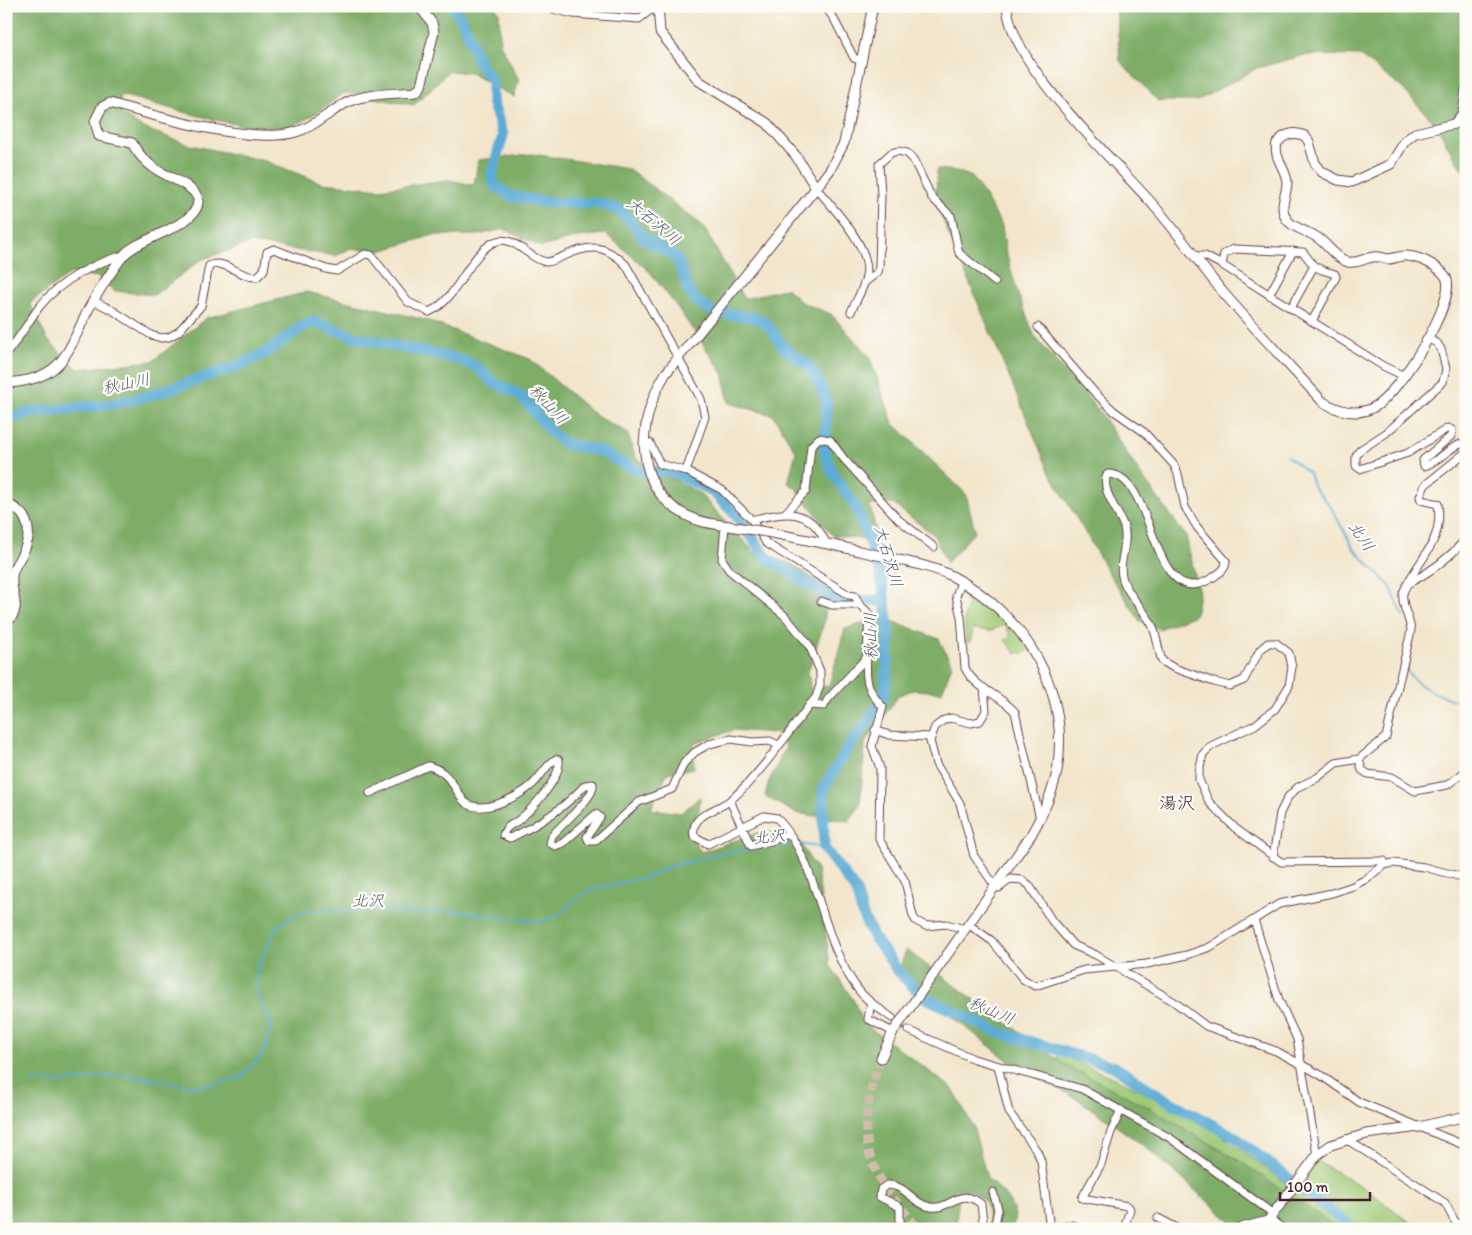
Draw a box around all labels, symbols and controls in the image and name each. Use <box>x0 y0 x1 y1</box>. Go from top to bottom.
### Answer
water label: 大石沢川 <box>623 194 684 249</box>
water label: 秋山川 <box>101 369 152 398</box>
water label: 秋山川 <box>525 380 572 428</box>
water label: 北川 <box>1345 518 1378 555</box>
water label: 大石沢川 <box>871 523 906 590</box>
water label: 秋山川 <box>861 612 880 660</box>
district label: 湯沢 <box>1159 792 1195 814</box>
water label: 北沢 <box>752 825 787 848</box>
water label: 北沢 <box>352 891 385 910</box>
water label: 秋山川 <box>966 992 1018 1029</box>
scale bar <box>1280 1170 1370 1202</box>
text: 100 m <box>1287 1178 1329 1196</box>

